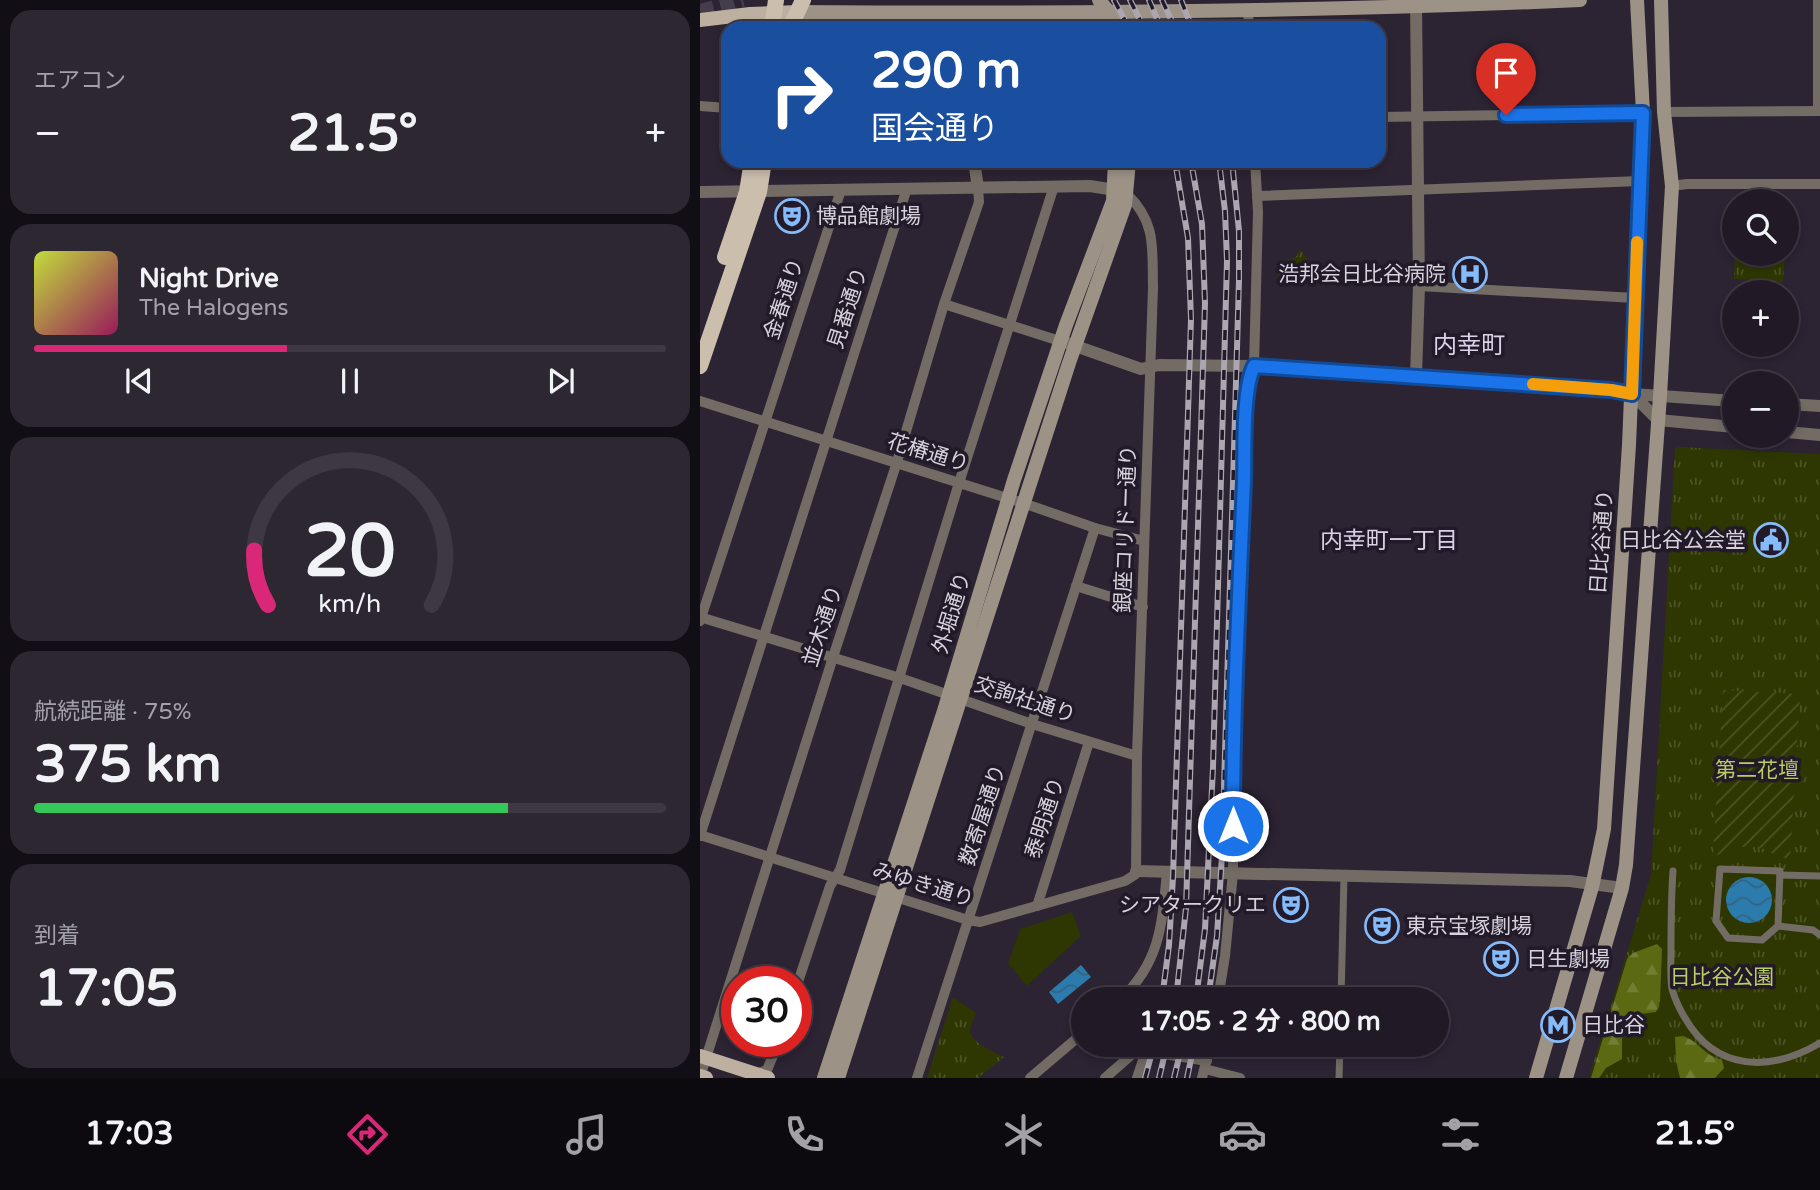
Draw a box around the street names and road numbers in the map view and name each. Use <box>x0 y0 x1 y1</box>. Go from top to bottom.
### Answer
street label: 金春通り <box>759 255 809 343</box>
street label: 見番通り <box>823 264 873 352</box>
street label: 花椿通り <box>884 429 972 477</box>
street label: 銀座コリドー通り <box>1111 445 1141 613</box>
street label: 日比谷通り <box>1586 489 1618 595</box>
street label: 外堀通り <box>928 569 976 657</box>
street label: 並木通り <box>798 582 848 670</box>
street label: 交詢社通り <box>971 672 1079 728</box>
street label: 数寄屋通り <box>955 761 1011 869</box>
street label: 泰明通り <box>1020 774 1070 862</box>
street label: みゆき通り <box>869 858 977 912</box>

